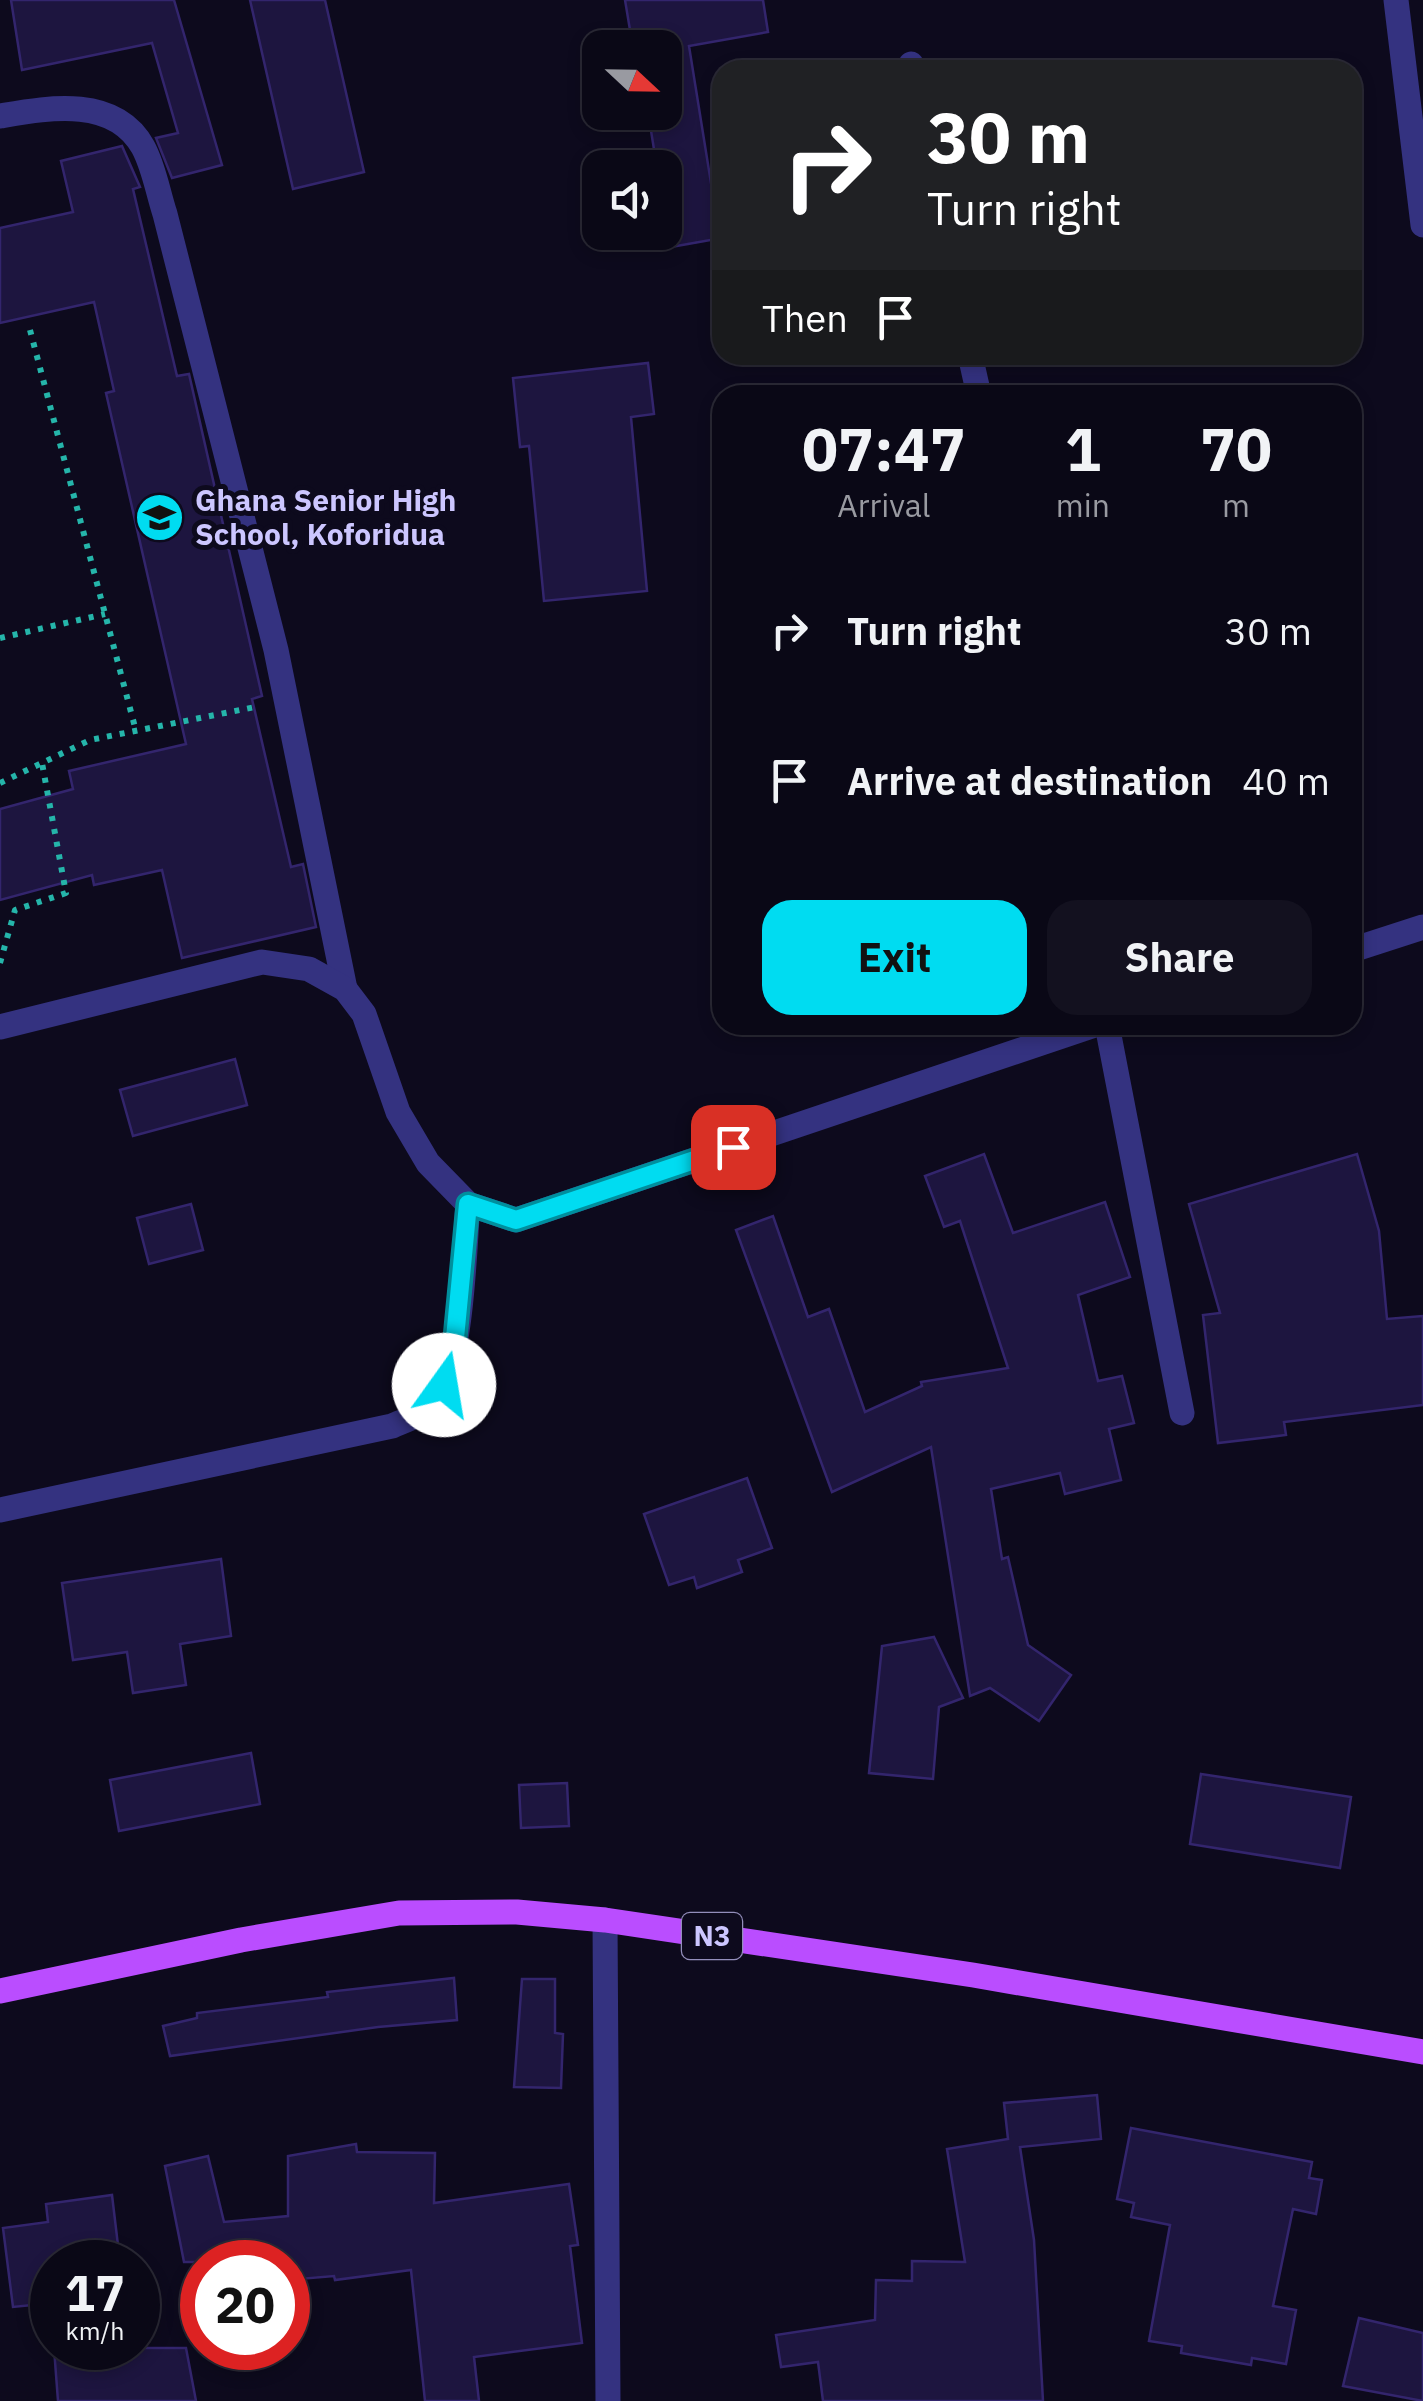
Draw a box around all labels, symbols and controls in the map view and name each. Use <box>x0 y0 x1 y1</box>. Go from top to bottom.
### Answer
north arrow <box>582 30 682 130</box>
map controls <box>582 30 682 250</box>
text: 30 m <box>927 91 1090 182</box>
icon: right <box>762 100 892 230</box>
button: sound <box>582 150 682 250</box>
text: Turn right <box>927 179 1122 237</box>
icon: arrive <box>868 290 923 345</box>
text: Then <box>762 293 848 342</box>
text: 07:47 <box>802 409 966 488</box>
text: 1 <box>1065 409 1101 488</box>
text: 70 <box>1200 409 1272 488</box>
place label: Ghana Senior High School, Koforidua <box>195 480 456 553</box>
text: Arrival <box>837 484 931 526</box>
text: min <box>1056 484 1110 526</box>
text: m <box>1222 484 1250 526</box>
school or university icon: Ghana Senior High School, Koforidua <box>134 492 186 544</box>
icon: right <box>762 603 817 658</box>
text: Turn right <box>847 606 1022 655</box>
text: 30 m <box>1224 606 1312 655</box>
icon: arrive <box>762 753 817 808</box>
text: Arrive at destination <box>847 756 1212 805</box>
text: 40 m <box>1242 756 1330 805</box>
button: Exit <box>762 900 1027 1015</box>
button: Share <box>1047 900 1312 1015</box>
pin <box>691 1105 776 1190</box>
icon: arrive <box>706 1120 761 1175</box>
position arrow <box>392 1333 496 1437</box>
road number: N3 <box>682 1913 742 1959</box>
speed limit sign: 20 <box>180 2240 310 2370</box>
text: 17 <box>65 2260 125 2325</box>
text: km/h <box>66 2314 124 2347</box>

